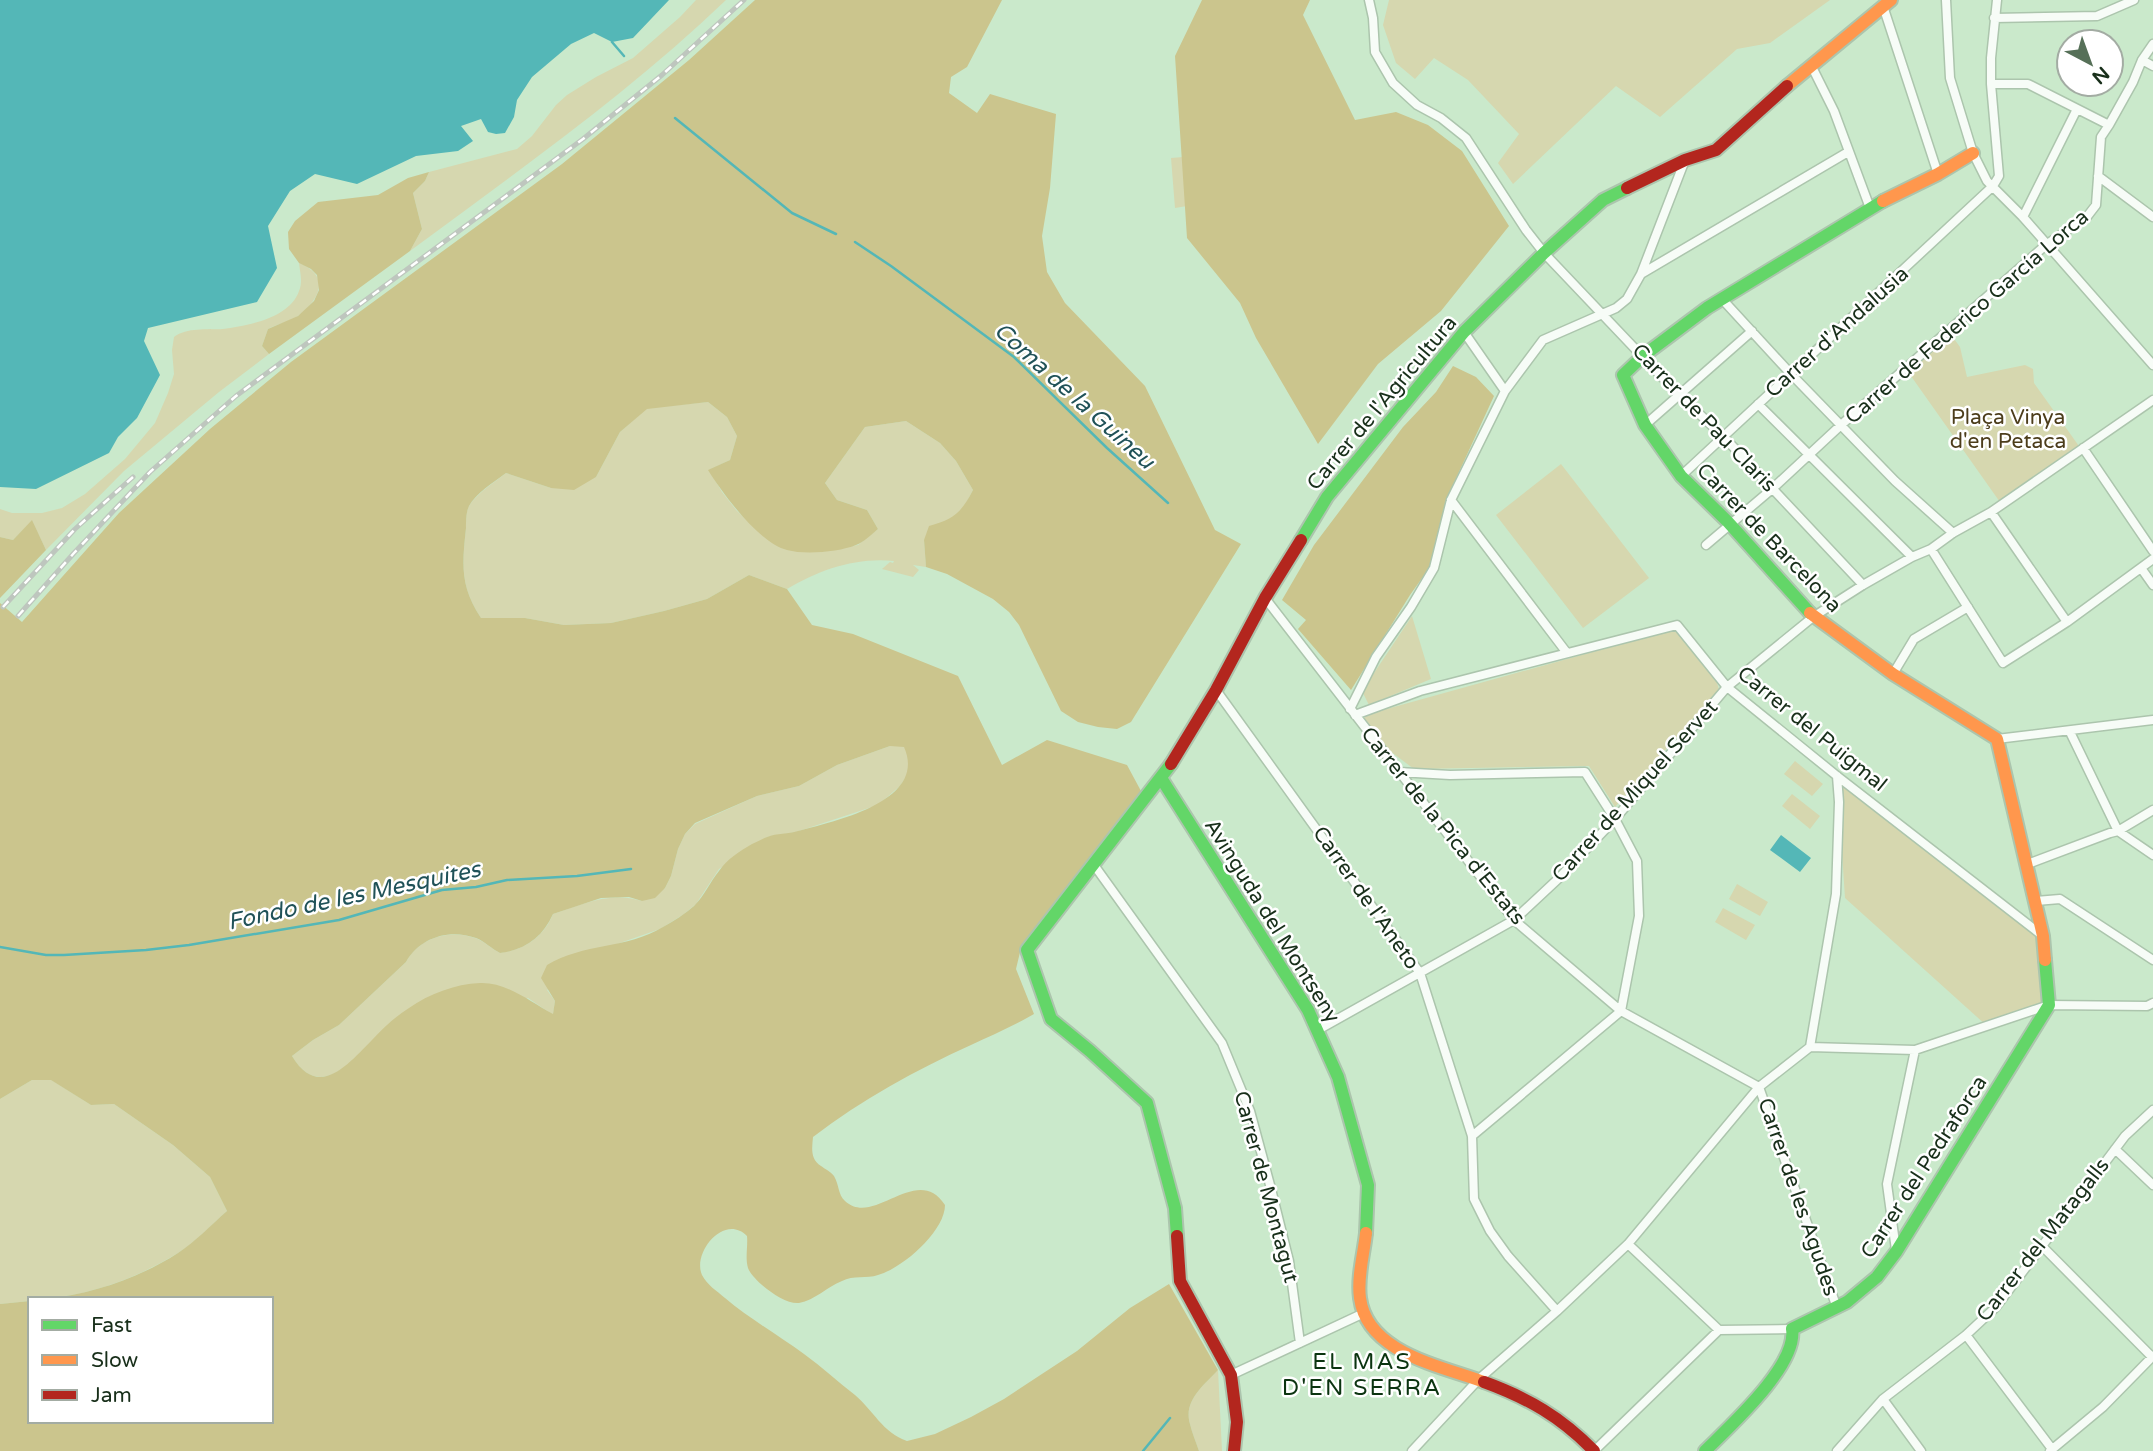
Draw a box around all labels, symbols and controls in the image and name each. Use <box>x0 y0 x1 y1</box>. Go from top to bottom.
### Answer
north arrow <box>2055 28 2125 98</box>
text: N <box>2088 62 2113 88</box>
street label: Carrer de Federico García Lorca <box>1840 204 2094 430</box>
street label: Carrer d'Andalusia <box>1760 261 1914 403</box>
street label: Carrer de l'Agricultura <box>1302 311 1462 495</box>
water label: Coma de la Guineu <box>988 317 1161 476</box>
street label: Carrer de Pau Claris <box>1627 339 1781 497</box>
park label: Plaça Vinya d'en Petaca <box>1950 405 2066 454</box>
street label: Carrer de Barcelona <box>1691 458 1847 618</box>
street label: Carrer del Puigmal <box>1732 661 1892 797</box>
street label: Carrer de Miquel Servet <box>1547 695 1723 887</box>
street label: Carrer de la Pica d'Estats <box>1356 722 1530 930</box>
street label: Avinguda del Montseny <box>1199 814 1345 1028</box>
street label: Carrer de l'Aneto <box>1307 822 1425 974</box>
water label: Fondo de les Mesquites <box>225 855 485 936</box>
street label: Carrer del Pedraforca <box>1856 1071 1992 1263</box>
street label: Carrer de Montagut <box>1228 1088 1304 1286</box>
street label: Carrer de les Agudes <box>1752 1095 1844 1299</box>
street label: Carrer del Matagalls <box>1971 1153 2115 1327</box>
legend <box>28 1297 273 1423</box>
text: Fast <box>91 1313 132 1338</box>
text: Slow <box>91 1348 139 1373</box>
district label: EL MAS D'EN SERRA <box>1282 1348 1442 1402</box>
text: Jam <box>91 1383 132 1408</box>

